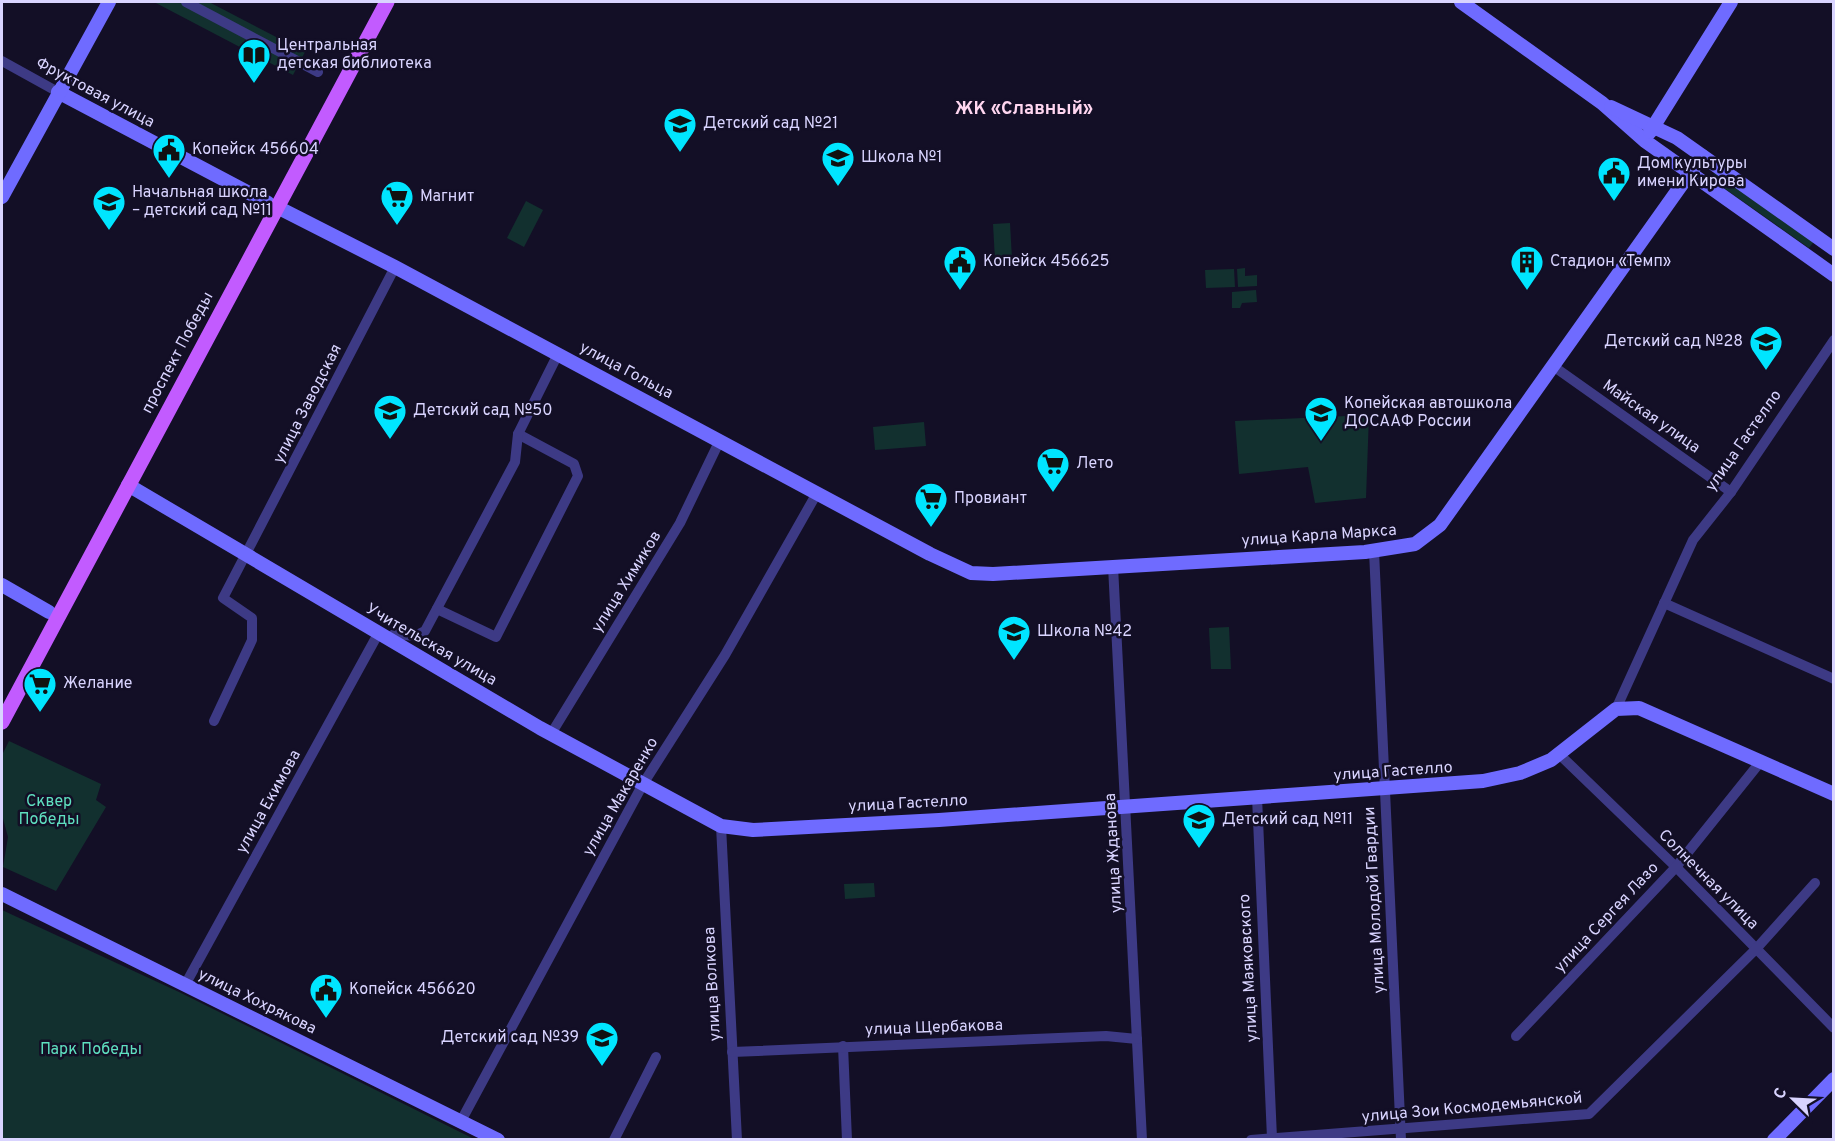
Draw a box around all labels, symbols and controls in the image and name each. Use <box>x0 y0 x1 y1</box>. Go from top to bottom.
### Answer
place label: Центральная детская библиотека <box>277 36 432 74</box>
library icon: Центральная детская библиотека <box>236 37 272 84</box>
street label: Фруктовая улица <box>32 53 158 133</box>
district label: ЖК «Славный» <box>955 98 1093 121</box>
school or university icon: Детский сад №21 <box>662 106 698 153</box>
place label: Детский сад №21 <box>703 114 838 134</box>
public building icon: Копейск 456604 <box>151 132 187 179</box>
place label: Копейск 456604 <box>192 140 319 160</box>
school or university icon: Школа №1 <box>820 140 856 187</box>
place label: Школа №1 <box>861 148 942 168</box>
place label: Дом культуры имени Кирова <box>1637 154 1747 192</box>
public building icon: Дом культуры имени Кирова <box>1596 155 1632 202</box>
supermarket icon: Магнит <box>379 179 415 226</box>
place label: Начальная школа – детский сад №11 <box>132 183 272 221</box>
school or university icon: Начальная школа – детский сад №11 <box>91 184 127 231</box>
place label: Магнит <box>420 187 474 207</box>
public building icon: Копейск 456625 <box>942 244 978 291</box>
building icon: Стадион «Темп» <box>1509 244 1545 291</box>
place label: Копейск 456625 <box>983 252 1109 272</box>
place label: Стадион «Темп» <box>1550 252 1671 272</box>
street label: проспект Победы <box>138 289 218 417</box>
school or university icon: Детский сад №28 <box>1748 324 1784 371</box>
place label: Детский сад №28 <box>1604 332 1743 352</box>
street label: улица Гольца <box>576 338 676 404</box>
street label: улица Заводская <box>269 341 347 467</box>
street label: Майская улица <box>1598 376 1704 458</box>
street label: улица Гастелло <box>1702 386 1786 496</box>
school or university icon: Детский сад №50 <box>372 393 408 440</box>
place label: Копейская автошкола ДОСААФ России <box>1344 394 1512 432</box>
school or university icon: Копейская автошкола ДОСААФ России <box>1303 395 1339 442</box>
place label: Детский сад №50 <box>413 401 553 421</box>
supermarket icon: Лето <box>1035 446 1071 493</box>
place label: Лето <box>1076 454 1113 474</box>
supermarket icon: Провиант <box>913 481 949 528</box>
place label: Провиант <box>954 489 1027 509</box>
street label: улица Карла Маркса <box>1241 521 1397 551</box>
street label: улица Химиков <box>588 527 666 637</box>
street label: Учительская улица <box>362 599 500 691</box>
school or university icon: Школа №42 <box>996 614 1032 661</box>
place label: Школа №42 <box>1037 622 1132 642</box>
supermarket icon: Желание <box>22 666 58 713</box>
place label: Желание <box>63 674 132 694</box>
street label: улица Макаренко <box>579 734 663 860</box>
street label: улица Екимова <box>232 747 306 857</box>
street label: улица Гастелло <box>1333 758 1453 786</box>
street label: улица Гастелло <box>848 791 968 817</box>
park label: Сквер Победы <box>19 792 79 830</box>
street label: улица Жданова <box>1101 792 1127 914</box>
school or university icon: Детский сад №11 <box>1181 802 1217 849</box>
street label: улица Молодой Гвардии <box>1360 806 1390 994</box>
place label: Детский сад №11 <box>1222 810 1353 830</box>
street label: Солнечная улица <box>1654 826 1762 934</box>
street label: улица Сергея Лазо <box>1551 858 1663 978</box>
street label: улица Маяковского <box>1235 893 1263 1043</box>
street label: улица Волкова <box>700 926 726 1042</box>
street label: улица Хохрякова <box>194 965 320 1039</box>
public building icon: Копейск 456620 <box>308 972 344 1019</box>
place label: Копейск 456620 <box>349 980 476 1000</box>
street label: улица Щербакова <box>865 1016 1003 1040</box>
school or university icon: Детский сад №39 <box>584 1020 620 1067</box>
place label: Детский сад №39 <box>441 1028 579 1048</box>
park label: Парк Победы <box>40 1040 142 1060</box>
north arrow <box>1763 1069 1823 1129</box>
text: С <box>1770 1085 1792 1102</box>
street label: улица Зои Космодемьянской <box>1361 1088 1583 1128</box>

